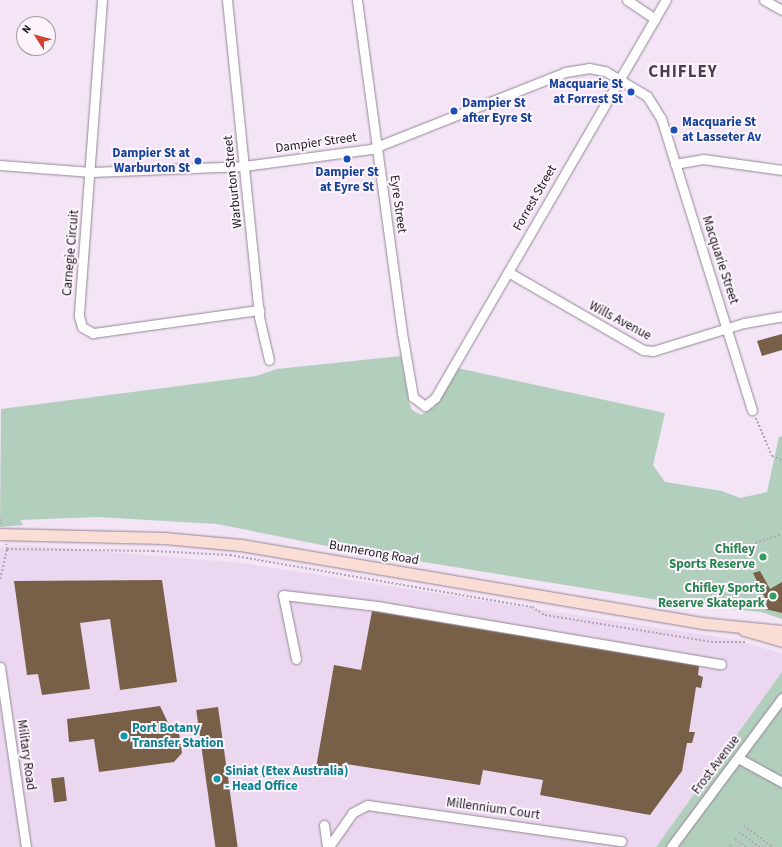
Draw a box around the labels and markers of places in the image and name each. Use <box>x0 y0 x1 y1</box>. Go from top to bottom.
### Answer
place label: Macquarie St at Forrest St <box>549 77 623 108</box>
marker: Macquarie St at Forrest St <box>626 87 636 97</box>
place label: Dampier St after Eyre St <box>462 96 532 127</box>
marker: Dampier St after Eyre St <box>449 106 459 116</box>
place label: Macquarie St at Lasseter Av <box>682 115 761 146</box>
marker: Macquarie St at Lasseter Av <box>669 125 679 135</box>
place label: Dampier St at Warburton St <box>112 146 190 177</box>
marker: Dampier St at Eyre St <box>342 154 352 164</box>
marker: Dampier St at Warburton St <box>193 156 203 166</box>
place label: Dampier St at Eyre St <box>315 165 379 196</box>
place label: Chifley Sports Reserve <box>669 542 755 573</box>
marker: Chifley Sports Reserve <box>758 552 768 562</box>
place label: Chifley Sports Reserve Skatepark <box>658 581 765 612</box>
marker: Chifley Sports Reserve Skatepark <box>768 591 778 601</box>
place label: Port Botany Transfer Station <box>132 721 224 752</box>
marker: Port Botany Transfer Station <box>119 731 129 741</box>
place label: Siniat (Etex Australia) - Head Office <box>225 764 348 795</box>
marker: Siniat (Etex Australia) - Head Office <box>212 774 222 784</box>

